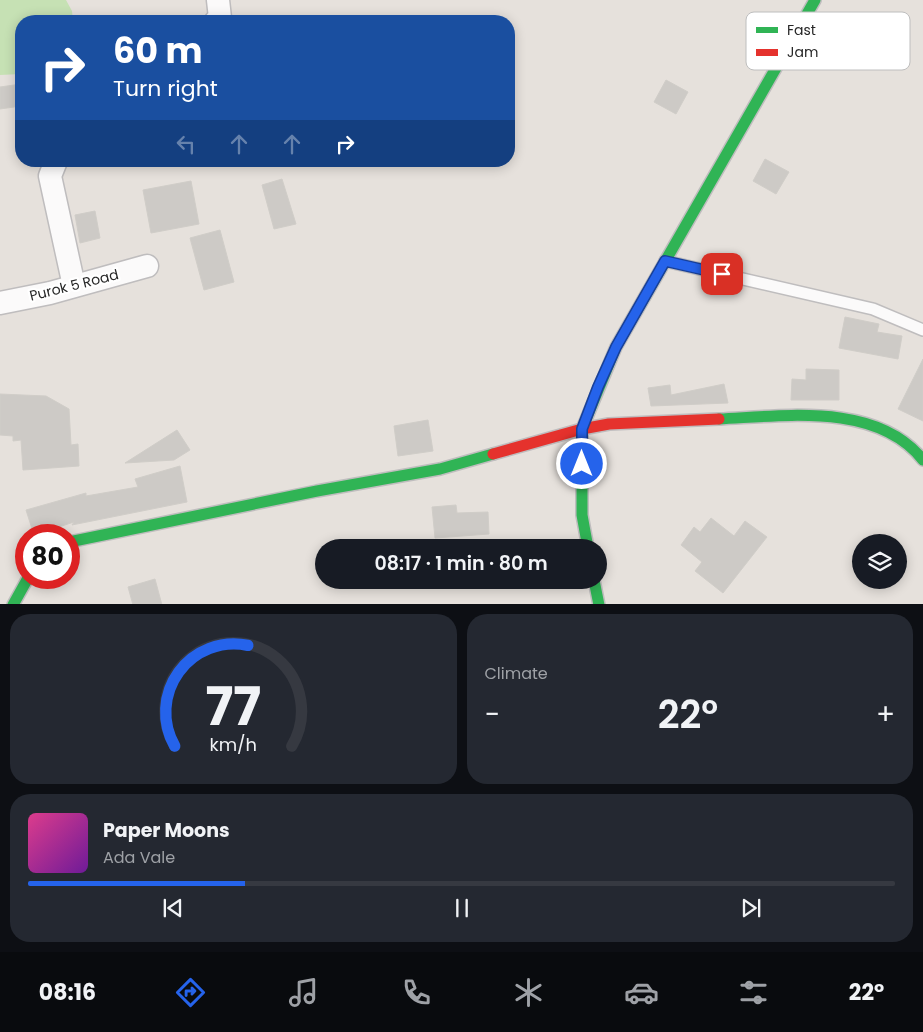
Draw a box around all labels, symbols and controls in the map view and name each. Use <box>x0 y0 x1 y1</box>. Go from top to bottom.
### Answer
legend <box>746 12 910 70</box>
text: Fast <box>787 20 816 40</box>
text: 60 m <box>113 26 203 75</box>
icon: right <box>30 35 95 100</box>
text: Jam <box>787 42 818 62</box>
text: Turn right <box>113 73 218 104</box>
icon: left <box>172 130 200 158</box>
icon: ahead <box>225 130 253 158</box>
icon: ahead <box>278 130 306 158</box>
icon: right <box>331 130 359 158</box>
pin <box>701 253 743 295</box>
icon: arrive <box>708 260 736 288</box>
street label: Purok 5 Road <box>27 264 121 306</box>
position arrow <box>555 437 607 489</box>
speed limit sign: 80 <box>15 524 80 589</box>
map controls <box>852 534 907 589</box>
button: layers <box>852 534 907 589</box>
text: 08:17 · 1 min · 80 m <box>374 550 548 577</box>
text: Climate <box>485 662 548 685</box>
text: 77 <box>205 670 261 743</box>
text: 22° <box>658 688 718 741</box>
text: − <box>485 695 500 734</box>
text: + <box>876 695 895 734</box>
text: km/h <box>209 732 257 757</box>
text: Paper Moons <box>103 817 230 844</box>
text: Ada Vale <box>103 846 175 869</box>
icon: previous <box>159 894 187 922</box>
icon: pause <box>448 894 476 922</box>
icon: next <box>737 894 765 922</box>
icon: directions <box>173 975 208 1010</box>
icon: music <box>286 975 321 1010</box>
icon: phone <box>399 975 434 1010</box>
icon: climate <box>511 975 546 1010</box>
icon: car <box>624 975 659 1010</box>
icon: filters <box>736 975 771 1010</box>
text: 08:16 <box>39 977 96 1008</box>
text: 22° <box>849 977 884 1008</box>

